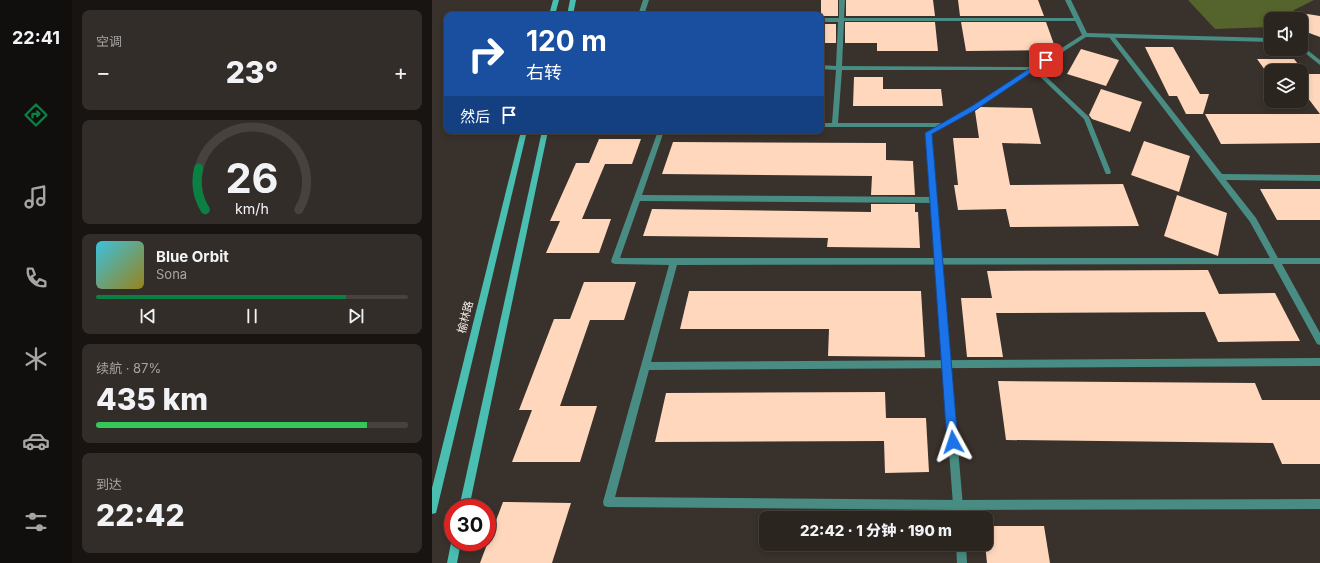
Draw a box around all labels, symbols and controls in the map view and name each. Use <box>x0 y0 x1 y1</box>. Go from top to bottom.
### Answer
map controls <box>1264 12 1308 108</box>
button: sound <box>1264 12 1308 56</box>
text: 120 m <box>526 24 607 58</box>
text: 22:41 <box>12 27 60 48</box>
icon: right <box>460 28 512 80</box>
text: 空调 <box>96 33 122 49</box>
pin <box>1029 43 1063 77</box>
icon: arrive <box>1035 49 1057 71</box>
text: 23° <box>226 54 278 90</box>
text: − <box>96 59 111 85</box>
text: + <box>393 59 408 85</box>
text: 右转 <box>526 62 562 83</box>
button: layers <box>1264 64 1308 108</box>
icon: directions <box>22 101 50 129</box>
icon: arrive <box>498 104 520 126</box>
text: 然后 <box>460 107 490 126</box>
text: 26 <box>225 153 279 203</box>
icon: music <box>22 183 50 211</box>
text: km/h <box>235 199 269 216</box>
text: Blue Orbit <box>156 247 229 266</box>
icon: phone <box>22 264 50 292</box>
text: Sona <box>156 266 187 282</box>
street label: 榆林路 <box>454 299 476 335</box>
icon: previous <box>137 305 159 327</box>
icon: pause <box>241 305 263 327</box>
icon: next <box>345 305 367 327</box>
icon: climate <box>22 345 50 373</box>
text: 续航 · 87% <box>96 360 161 376</box>
text: 435 km <box>96 381 208 417</box>
position arrow <box>932 421 974 463</box>
icon: car <box>22 427 50 455</box>
text: 到达 <box>96 476 122 492</box>
text: 22:42 <box>96 497 185 533</box>
speed limit sign: 30 <box>444 499 496 551</box>
icon: filters <box>22 508 50 536</box>
text: 22:42 · 1 分钟 · 190 m <box>800 521 952 540</box>

